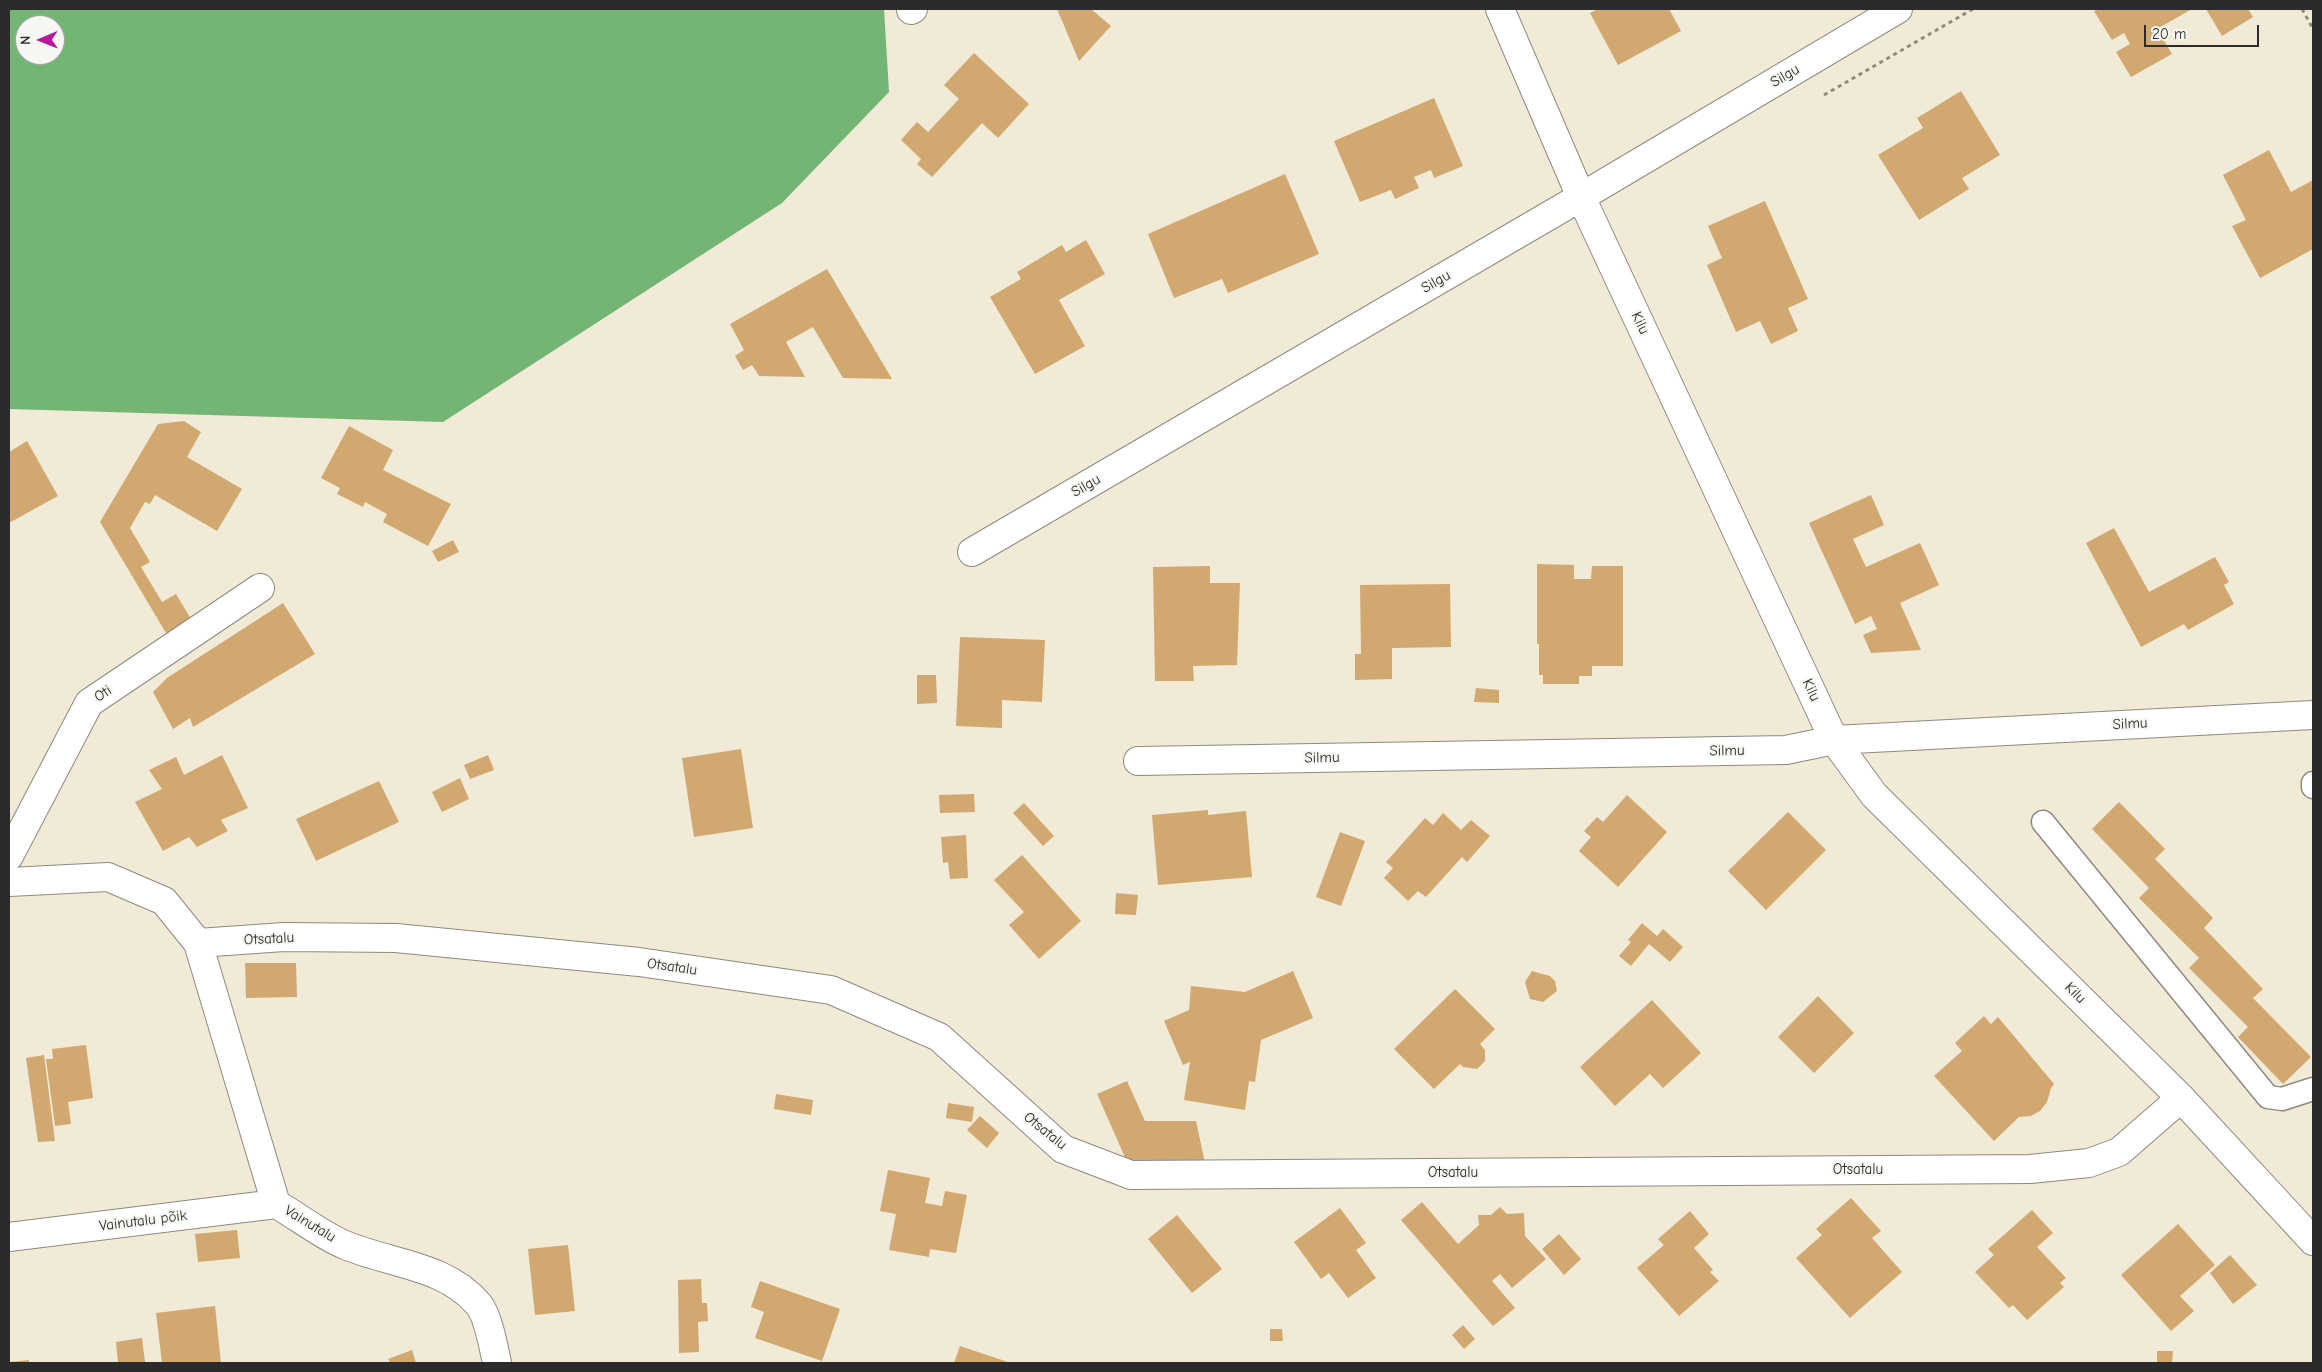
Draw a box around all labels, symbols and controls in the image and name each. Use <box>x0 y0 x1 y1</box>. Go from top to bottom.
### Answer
north arrow <box>15 15 65 65</box>
scale bar <box>2147 15 2262 47</box>
text: 20 m <box>2152 25 2186 43</box>
text: N <box>17 36 34 45</box>
street label: Silgu <box>1767 60 1803 92</box>
street label: Silgu <box>1418 267 1454 297</box>
street label: Kilu <box>1627 309 1653 337</box>
street label: Silgu <box>1068 471 1104 501</box>
street label: Kilu <box>1798 676 1824 704</box>
street label: Oti <box>91 682 115 706</box>
street label: Silmu <box>2112 714 2148 734</box>
street label: Silmu <box>1709 742 1745 760</box>
street label: Silmu <box>1304 749 1340 767</box>
street label: Otsatalu <box>243 929 295 949</box>
street label: Otsatalu <box>646 955 698 979</box>
street label: Kilu <box>2061 979 2089 1007</box>
street label: Otsatalu <box>1020 1108 1070 1154</box>
street label: Otsatalu <box>1833 1161 1883 1179</box>
street label: Otsatalu <box>1428 1164 1478 1182</box>
street label: Vainutalu <box>281 1202 339 1246</box>
street label: Vainutalu põik <box>98 1207 188 1235</box>

